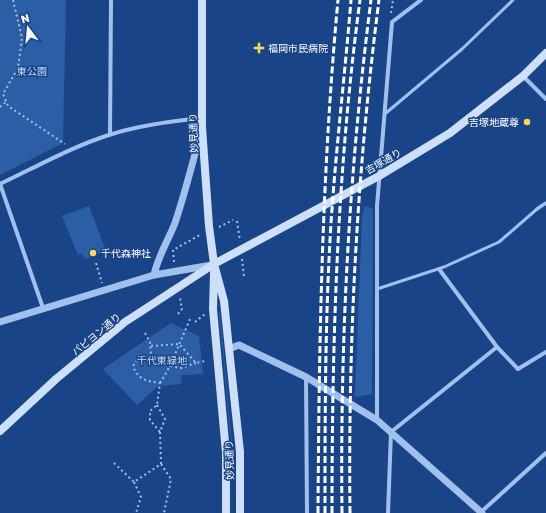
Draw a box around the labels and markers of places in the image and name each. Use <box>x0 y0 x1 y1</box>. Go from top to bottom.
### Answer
marker: 福岡市民病院 <box>253 42 265 54</box>
place label: 福岡市民病院 <box>268 42 328 54</box>
place label: 吉塚地蔵尊 <box>469 116 519 128</box>
marker: 吉塚地蔵尊 <box>522 117 532 127</box>
place label: 千代森神社 <box>101 247 151 259</box>
marker: 千代森神社 <box>88 248 98 258</box>

